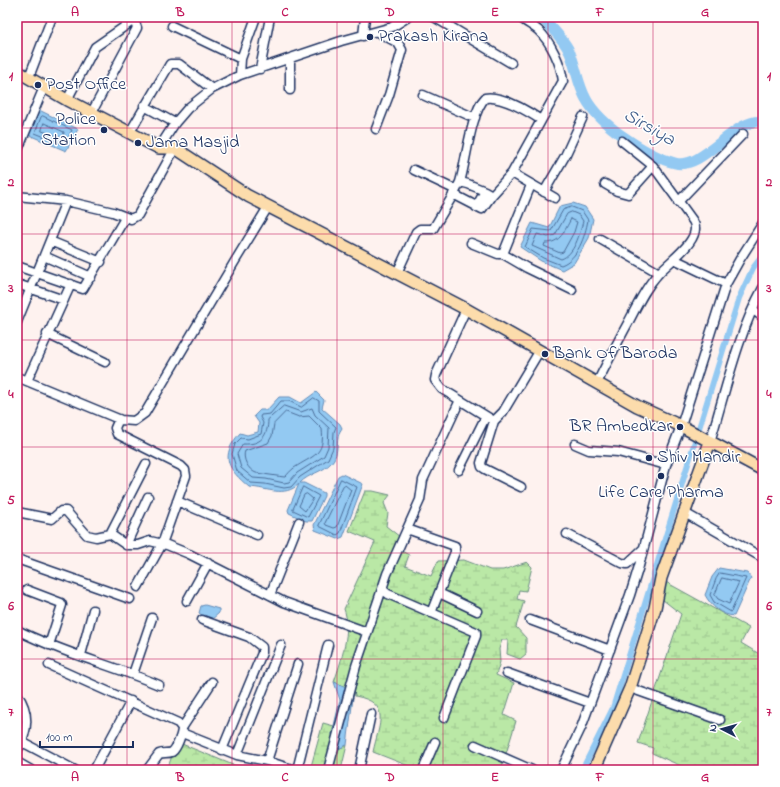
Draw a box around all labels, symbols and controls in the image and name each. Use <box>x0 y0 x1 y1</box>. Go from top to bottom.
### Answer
text: A <box>71 3 79 22</box>
text: B <box>175 3 185 22</box>
text: C <box>281 3 289 22</box>
text: D <box>384 3 395 22</box>
text: E <box>491 3 499 22</box>
text: F <box>595 3 605 22</box>
text: G <box>701 3 709 22</box>
place label: Prakash Kirana <box>378 24 488 50</box>
marker: Prakash Kirana <box>365 32 375 42</box>
text: 1 <box>9 67 14 86</box>
text: 1 <box>767 67 772 86</box>
place label: Post Office <box>46 72 127 98</box>
marker: Post Office <box>33 80 43 90</box>
water label: Sirsiya <box>618 102 680 154</box>
place label: Police Station <box>41 107 97 154</box>
marker: Police Station <box>99 125 109 135</box>
place label: Jama Masjid <box>146 130 239 156</box>
marker: Jama Masjid <box>133 138 143 148</box>
text: 2 <box>7 173 15 192</box>
text: 2 <box>765 173 773 192</box>
text: 3 <box>7 279 14 298</box>
text: 3 <box>765 279 772 298</box>
place label: Bank Of Baroda <box>552 341 677 367</box>
marker: Bank Of Baroda <box>540 349 550 359</box>
text: 4 <box>7 385 14 404</box>
text: 4 <box>765 385 772 404</box>
place label: BR Ambedkar <box>569 414 672 440</box>
marker: BR Ambedkar <box>675 422 685 432</box>
place label: Shiv Mandir <box>657 445 741 471</box>
marker: Shiv Mandir <box>644 453 654 463</box>
marker: Life Care Pharma <box>656 471 666 481</box>
place label: Life Care Pharma <box>598 480 724 506</box>
text: 5 <box>7 491 15 510</box>
text: 5 <box>765 491 773 510</box>
text: 6 <box>7 597 14 616</box>
text: 6 <box>765 597 772 616</box>
text: 7 <box>8 703 14 722</box>
text: 7 <box>766 703 772 722</box>
north arrow <box>702 709 742 749</box>
scale bar <box>40 723 133 749</box>
text: N <box>705 724 721 733</box>
text: 100 m <box>46 729 73 747</box>
text: A <box>71 768 79 787</box>
text: B <box>175 768 185 787</box>
text: C <box>281 768 289 787</box>
text: D <box>384 768 395 787</box>
text: E <box>491 768 499 787</box>
text: F <box>595 768 605 787</box>
text: G <box>701 768 709 787</box>

